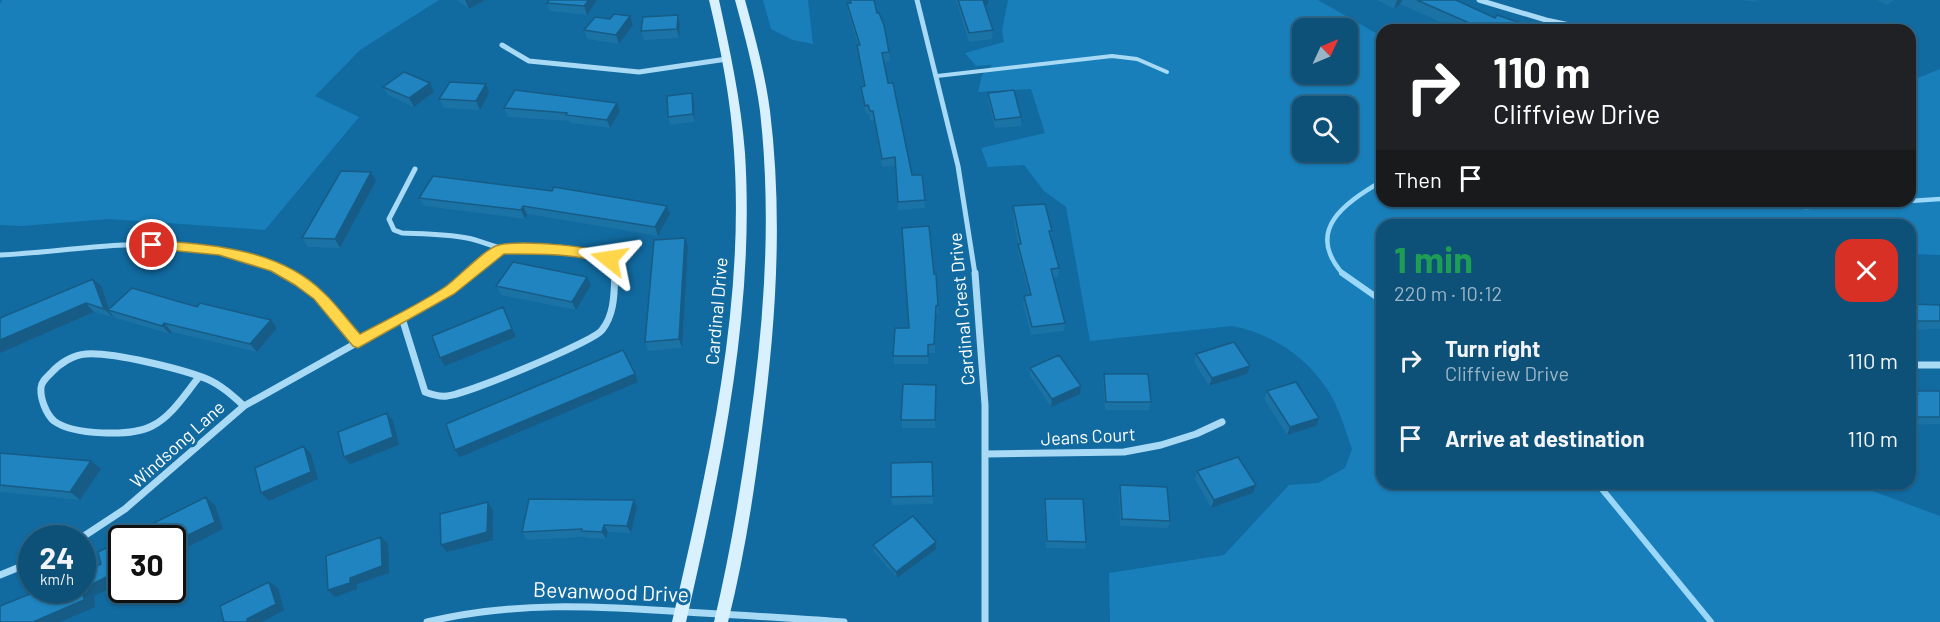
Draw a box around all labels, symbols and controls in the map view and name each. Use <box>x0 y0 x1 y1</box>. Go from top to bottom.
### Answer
north arrow <box>1292 18 1358 84</box>
map controls <box>1292 18 1358 162</box>
text: 110 m <box>1493 46 1590 96</box>
icon: right <box>1394 48 1472 126</box>
button: search <box>1292 96 1358 162</box>
text: Cliffview Drive <box>1493 97 1660 129</box>
icon: arrive <box>1454 162 1487 195</box>
text: Then <box>1394 166 1442 192</box>
pin <box>126 219 177 270</box>
position arrow <box>577 227 641 291</box>
icon: arrive <box>135 228 168 261</box>
street label: Cardinal Crest Drive <box>943 232 979 386</box>
text: 1 min <box>1394 237 1473 280</box>
button: close <box>1835 239 1898 302</box>
street label: Cardinal Drive <box>700 256 732 366</box>
text: 220 m · 10:12 <box>1394 281 1502 305</box>
text: Turn right <box>1445 335 1540 361</box>
icon: right <box>1394 344 1427 377</box>
text: 110 m <box>1848 347 1898 373</box>
text: Cliffview Drive <box>1445 361 1569 385</box>
street label: Windsong Lane <box>125 396 229 492</box>
icon: arrive <box>1394 422 1427 455</box>
street label: Jeans Court <box>1040 423 1136 449</box>
text: Arrive at destination <box>1445 425 1644 451</box>
text: 110 m <box>1848 425 1898 451</box>
speed limit sign: 30 <box>108 525 186 603</box>
text: 24 <box>40 539 74 575</box>
text: km/h <box>40 570 74 588</box>
street label: Bevanwood Drive <box>533 576 689 606</box>

